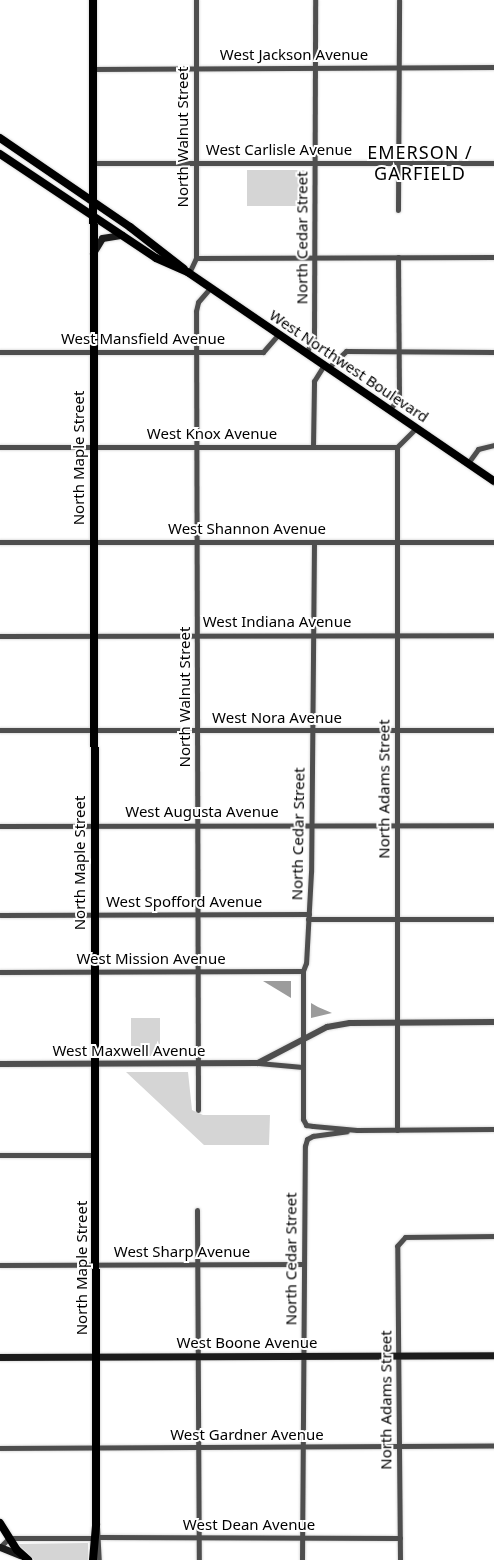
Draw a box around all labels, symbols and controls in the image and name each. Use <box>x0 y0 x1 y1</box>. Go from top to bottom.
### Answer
street label: West Jackson Avenue <box>220 46 368 64</box>
street label: North Walnut Street <box>174 67 192 207</box>
street label: West Carlisle Avenue <box>206 141 352 159</box>
district label: EMERSON / GARFIELD <box>366 142 474 184</box>
street label: North Cedar Street <box>293 172 311 304</box>
street label: West Northwest Boulevard <box>266 306 432 426</box>
street label: West Mansfield Avenue <box>61 330 225 348</box>
street label: North Maple Street <box>70 391 88 525</box>
street label: West Knox Avenue <box>147 425 277 443</box>
street label: West Shannon Avenue <box>168 520 326 538</box>
street label: West Indiana Avenue <box>203 613 351 631</box>
street label: North Walnut Street <box>176 627 194 767</box>
street label: West Nora Avenue <box>212 709 342 727</box>
street label: North Adams Street <box>375 719 393 859</box>
street label: North Cedar Street <box>288 767 308 901</box>
street label: North Maple Street <box>71 796 89 930</box>
street label: West Augusta Avenue <box>125 803 279 821</box>
street label: West Spofford Avenue <box>106 893 262 911</box>
street label: West Mission Avenue <box>76 950 226 968</box>
street label: West Maxwell Avenue <box>52 1042 206 1060</box>
street label: North Cedar Street <box>282 1193 300 1325</box>
street label: North Maple Street <box>73 1201 91 1335</box>
street label: West Sharp Avenue <box>114 1243 250 1261</box>
street label: North Adams Street <box>377 1330 395 1470</box>
street label: West Boone Avenue <box>177 1334 317 1352</box>
street label: West Gardner Avenue <box>170 1426 324 1444</box>
street label: West Dean Avenue <box>183 1516 315 1534</box>

